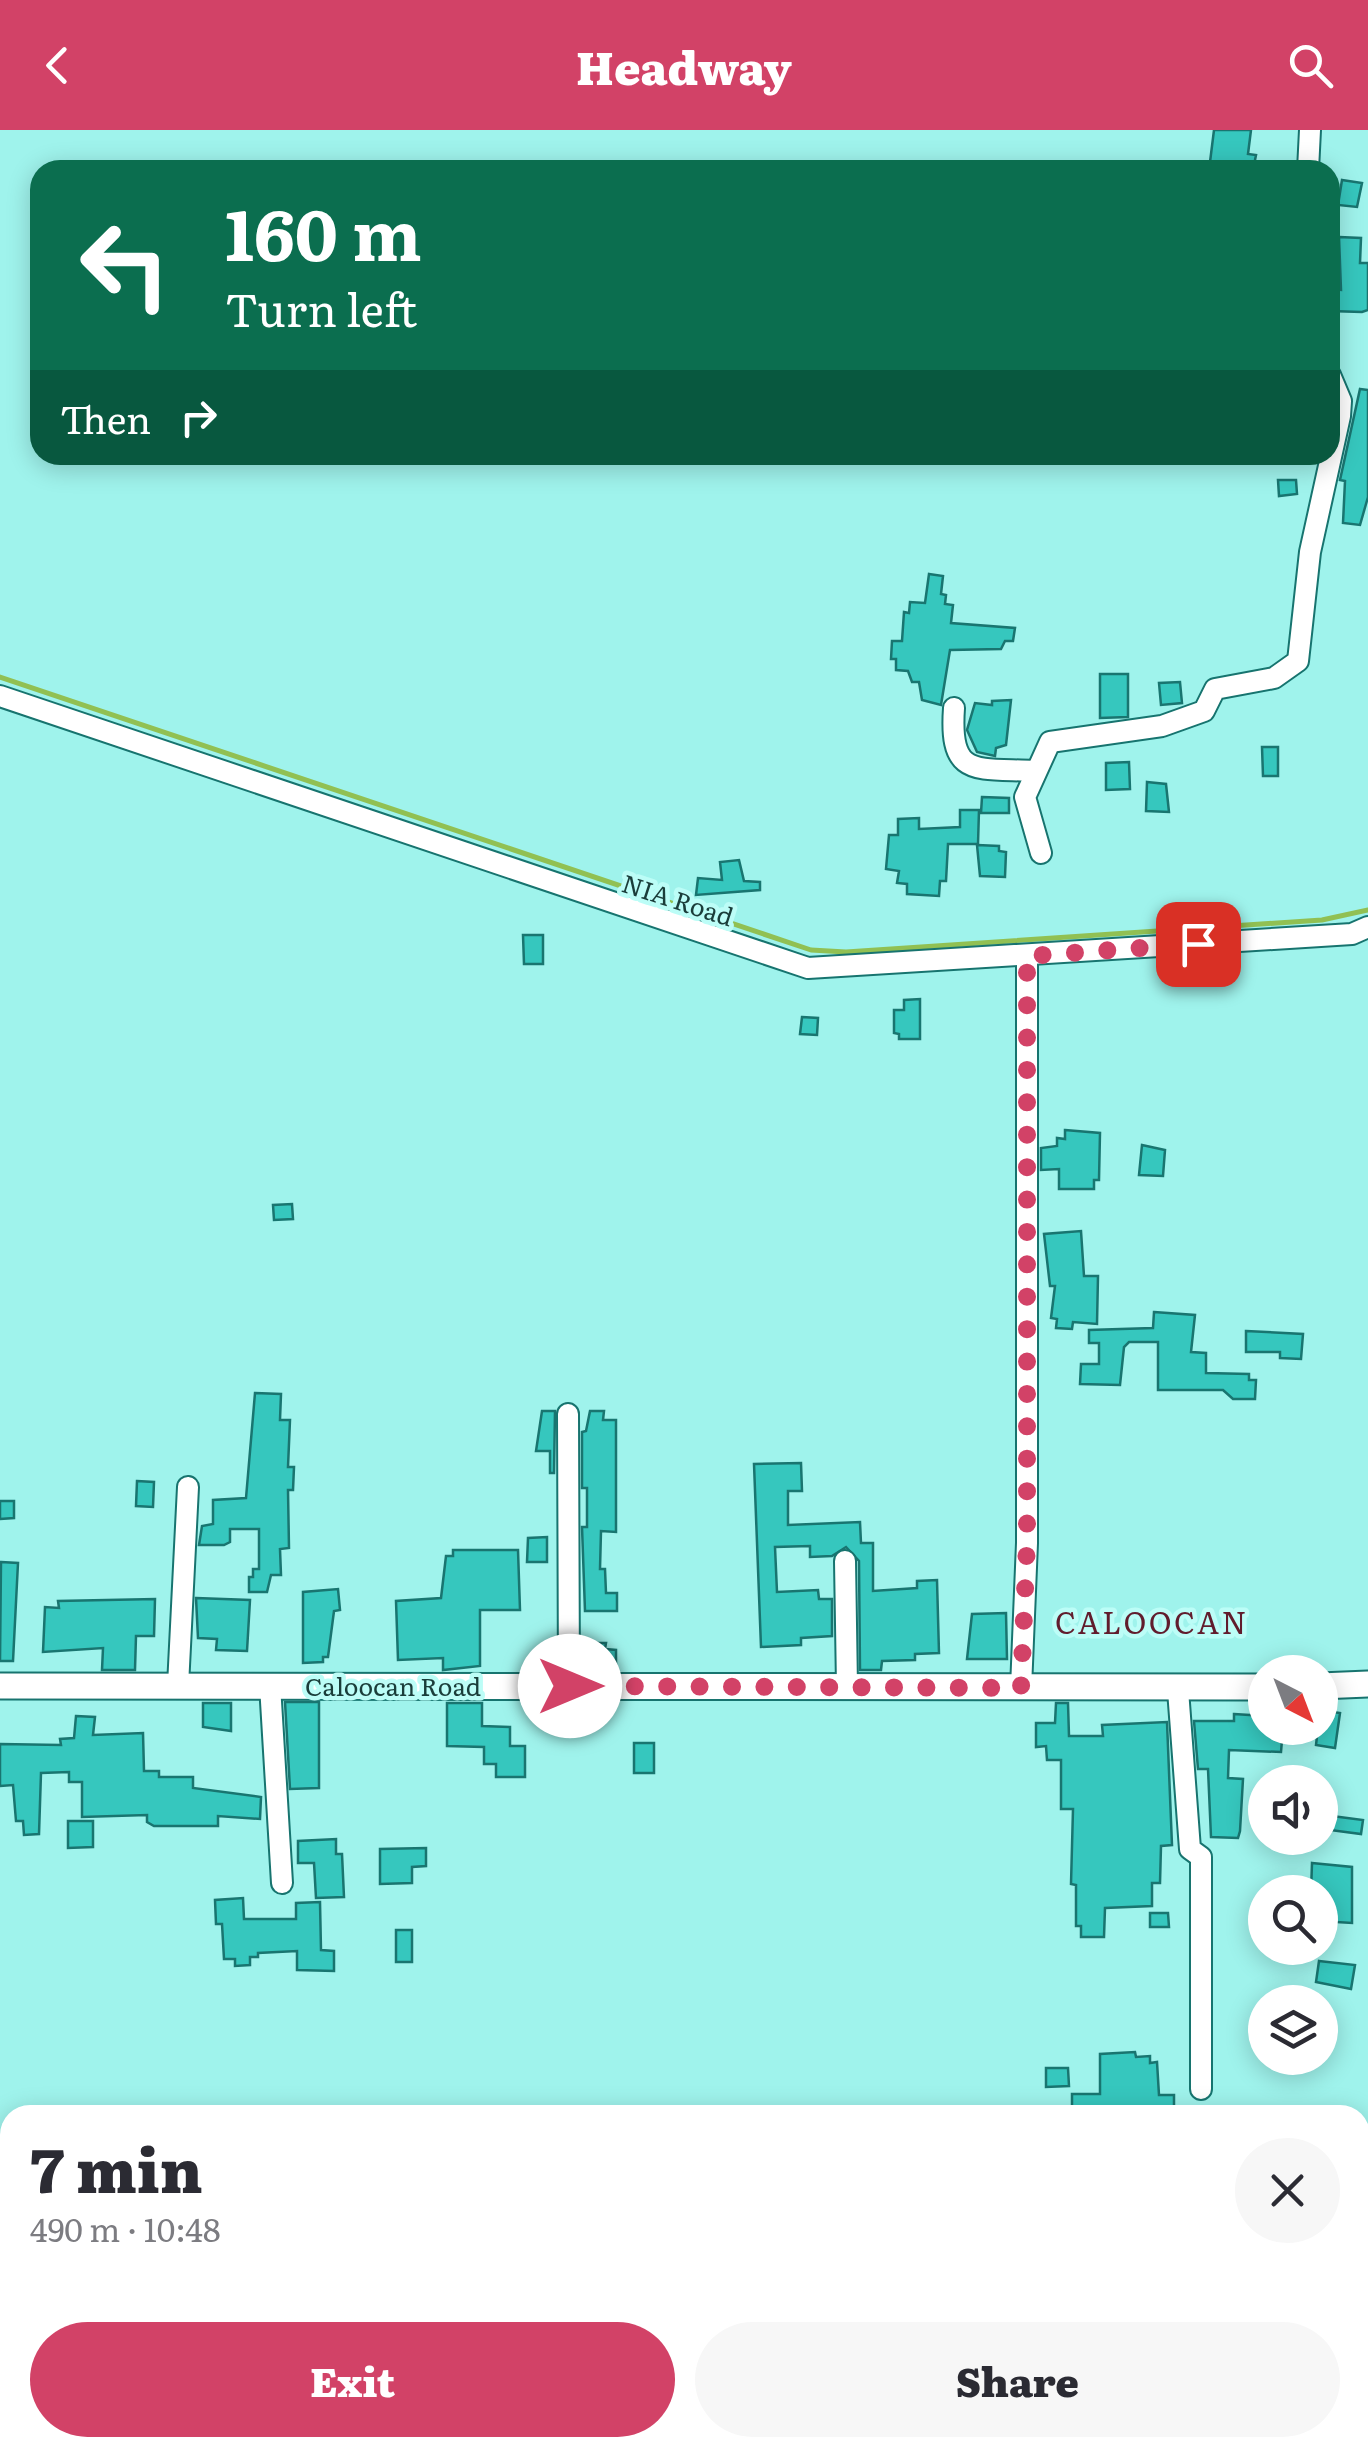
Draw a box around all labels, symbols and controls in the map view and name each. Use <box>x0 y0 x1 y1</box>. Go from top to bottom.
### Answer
text: Headway <box>576 32 792 99</box>
icon: back <box>30 38 85 93</box>
icon: search <box>1283 38 1338 93</box>
text: 160 m <box>225 179 422 283</box>
icon: left <box>60 200 190 330</box>
text: Turn left <box>225 274 417 341</box>
text: Then <box>60 389 151 446</box>
icon: right <box>171 390 226 445</box>
street label: NIA Road <box>618 864 738 934</box>
pin <box>1156 902 1241 987</box>
icon: arrive <box>1171 917 1226 972</box>
district label: CALOOCAN <box>1055 1599 1249 1643</box>
position arrow <box>518 1634 622 1738</box>
north arrow <box>1248 1655 1338 1745</box>
map controls <box>1248 1655 1338 2075</box>
street label: Caloocan Road <box>305 1667 481 1704</box>
button: sound <box>1248 1765 1338 1855</box>
button: search <box>1248 1875 1338 1965</box>
button: layers <box>1248 1985 1338 2075</box>
text: 7 min <box>30 2122 203 2211</box>
button: close <box>1235 2138 1340 2243</box>
text: 490 m · 10:48 <box>30 2204 221 2252</box>
button: Exit <box>30 2322 675 2437</box>
button: Share <box>695 2322 1340 2437</box>

